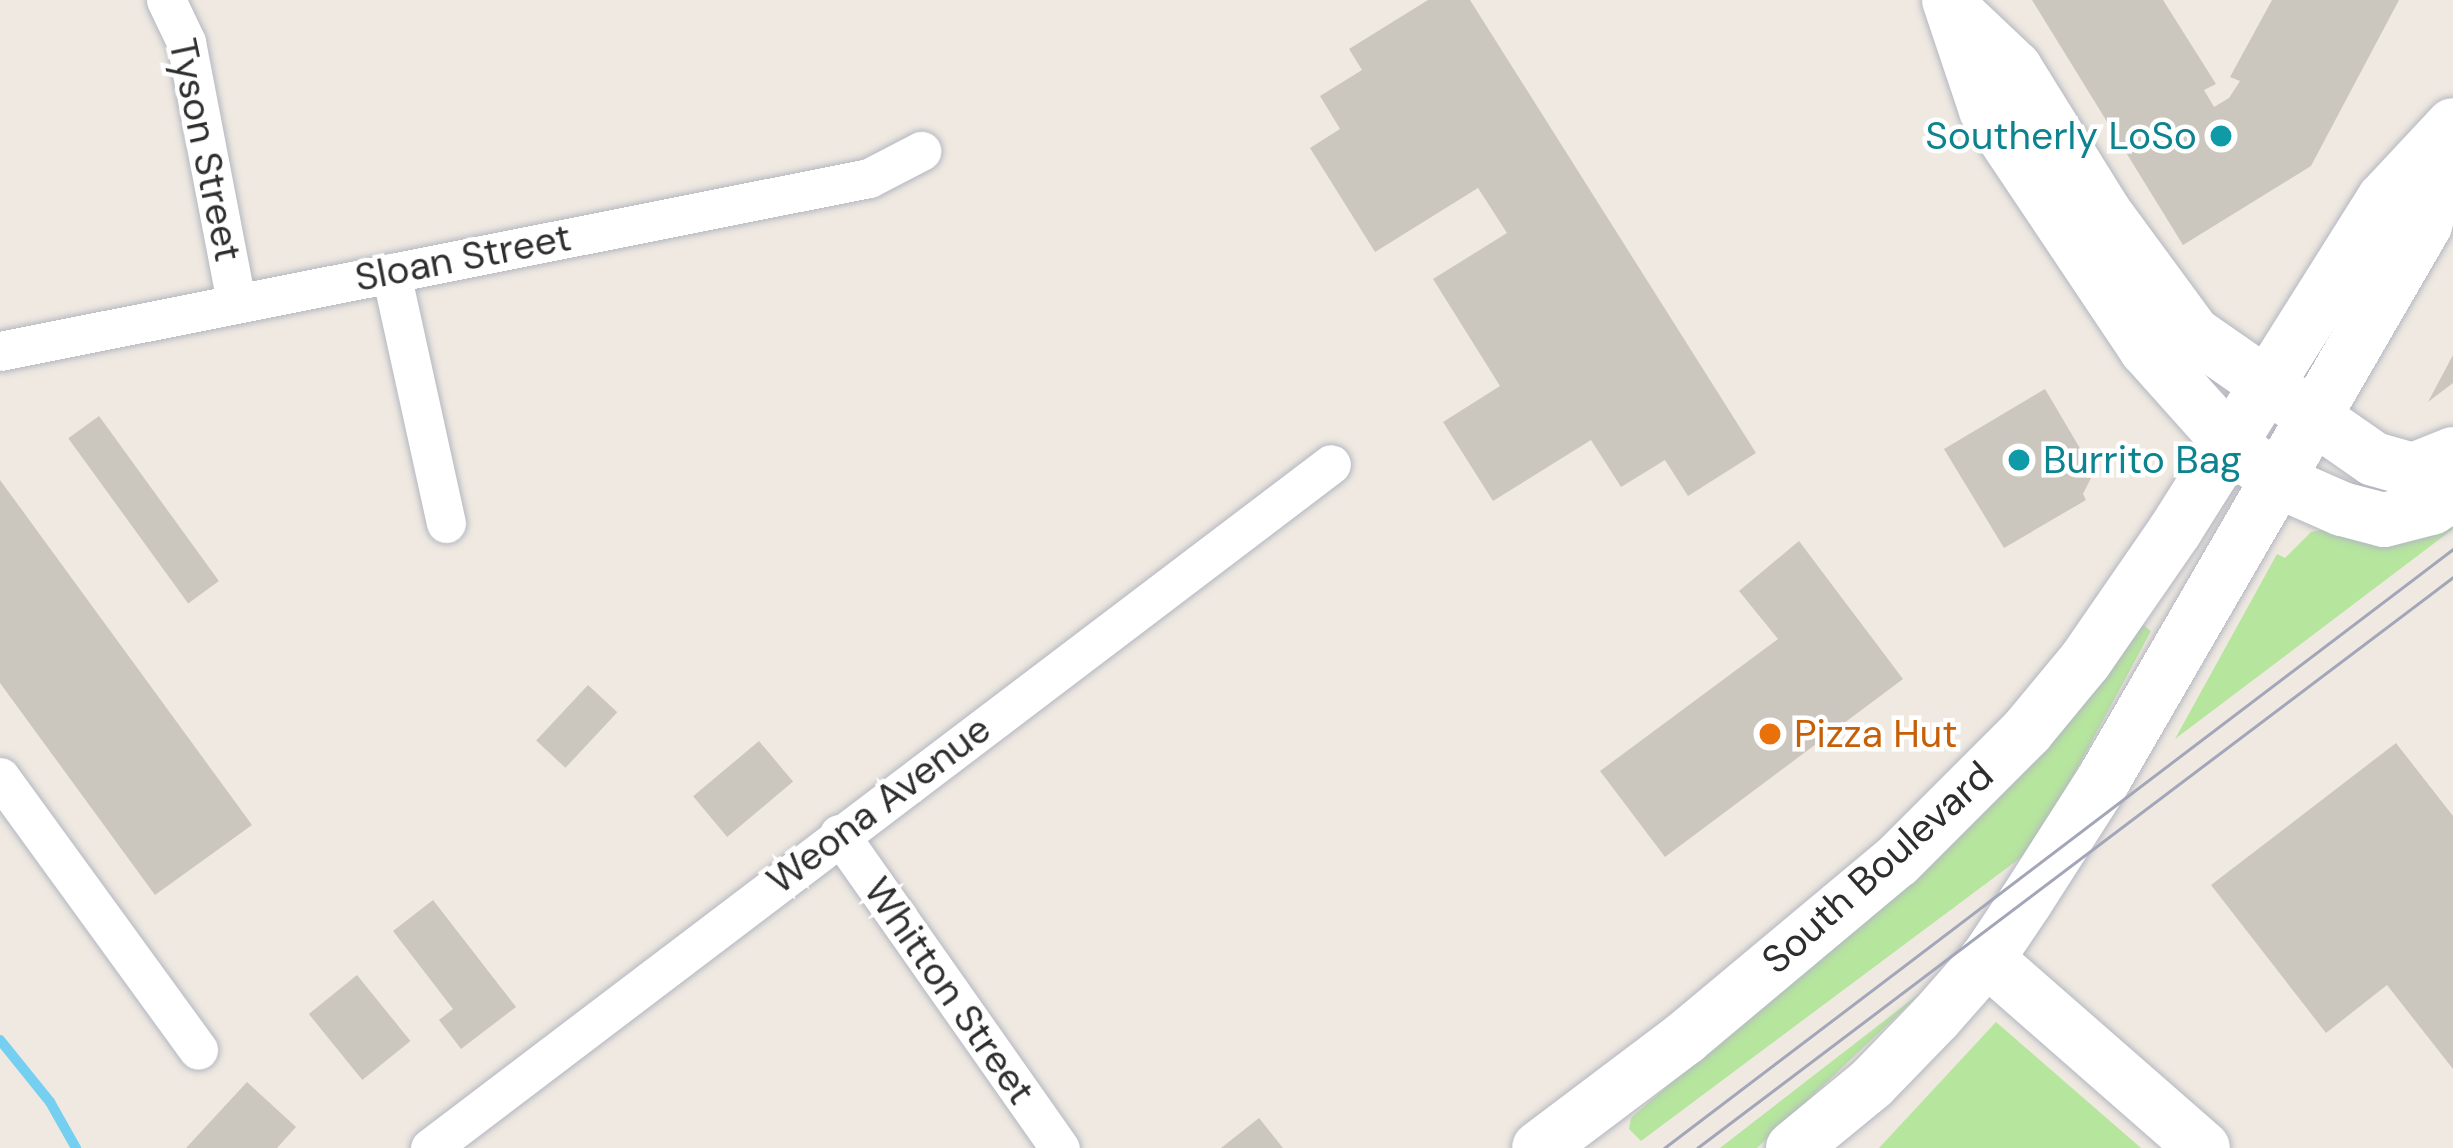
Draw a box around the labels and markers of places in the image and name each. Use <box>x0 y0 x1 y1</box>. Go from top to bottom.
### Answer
place label: Southerly LoSo <box>1925 113 2197 159</box>
marker: Southerly LoSo <box>2208 123 2234 149</box>
place label: Burrito Bag <box>2043 437 2242 483</box>
marker: Burrito Bag <box>2006 447 2032 473</box>
place label: Pizza Hut <box>1794 711 1957 757</box>
marker: Pizza Hut <box>1757 721 1783 747</box>

